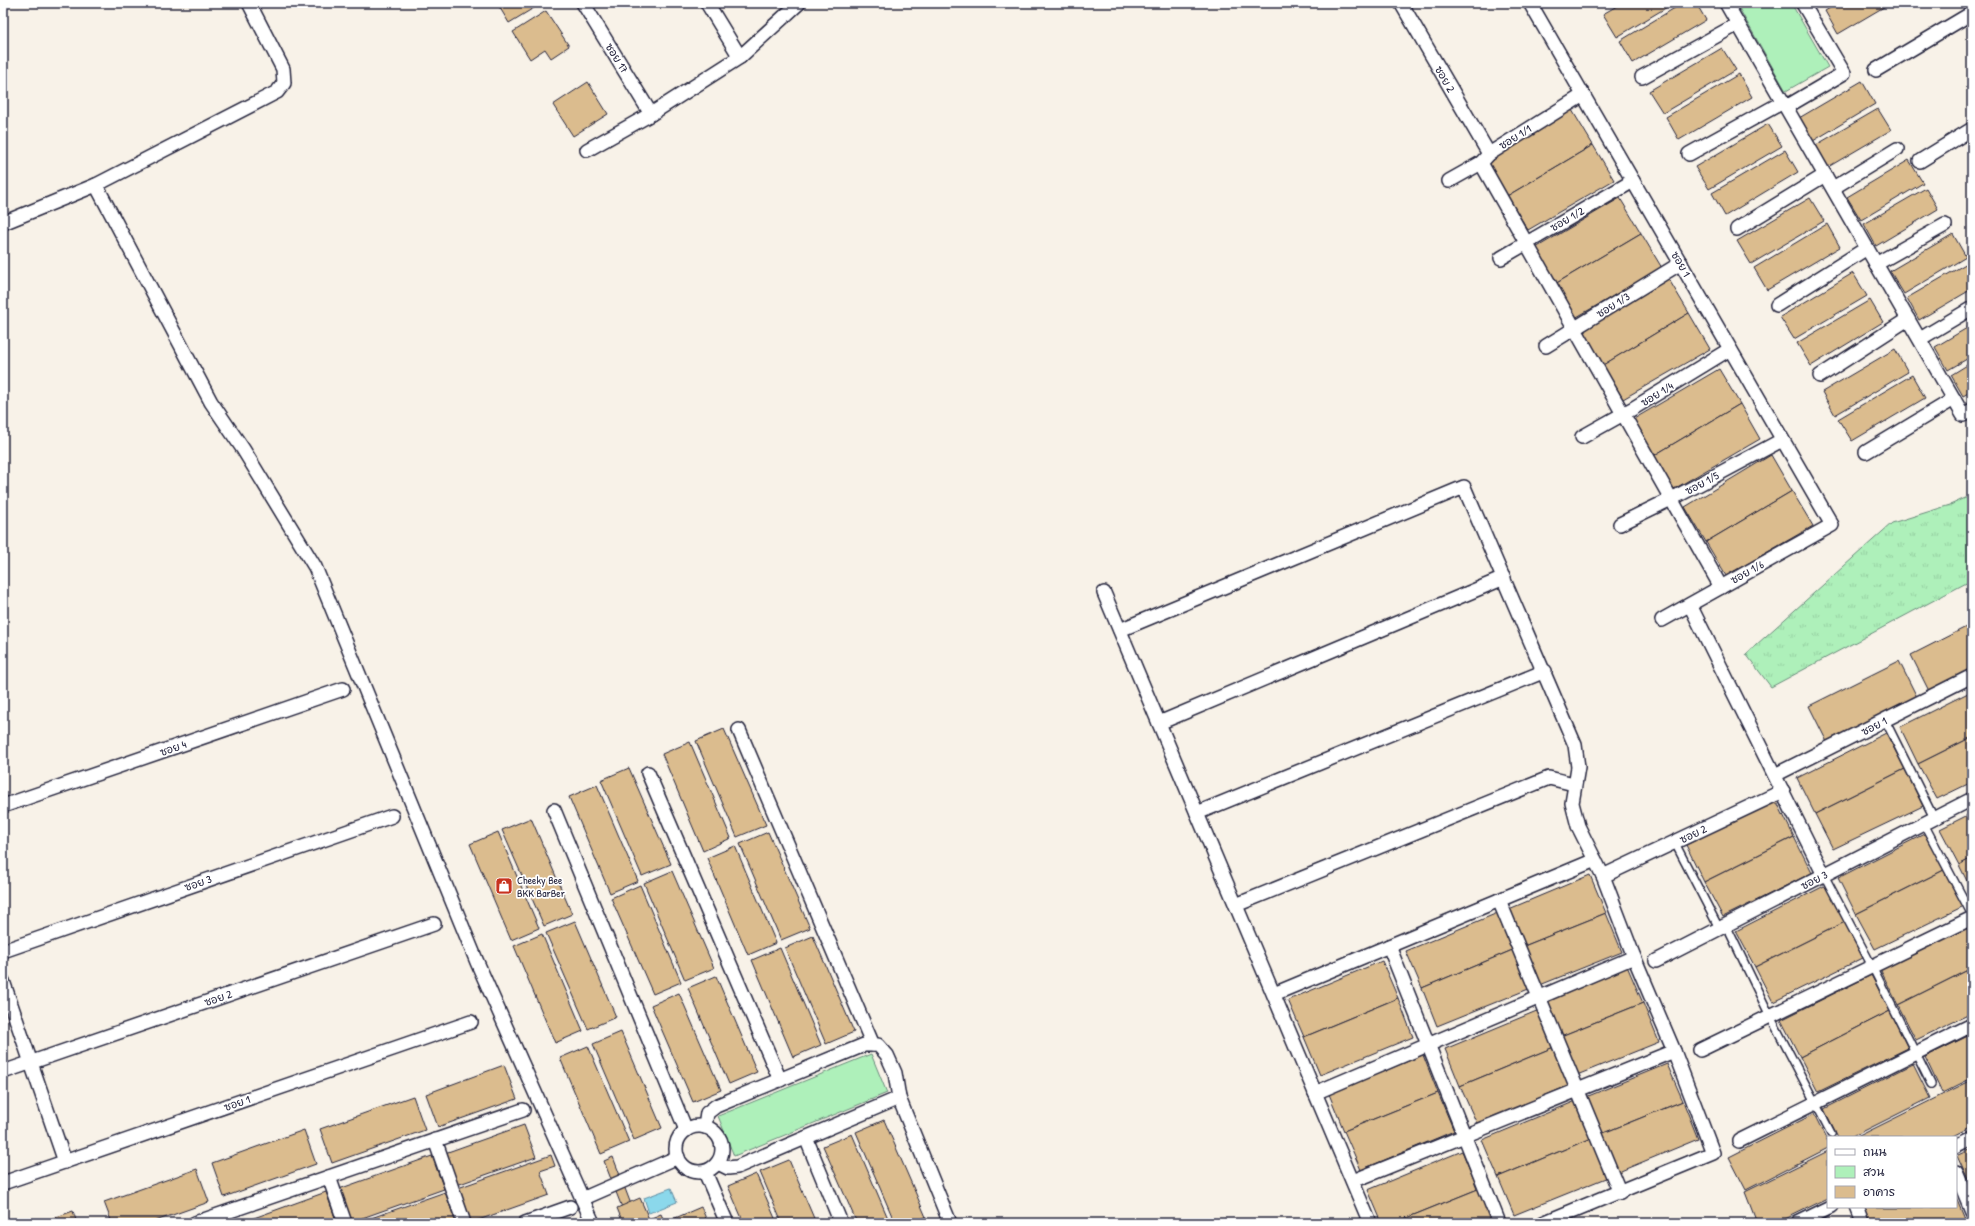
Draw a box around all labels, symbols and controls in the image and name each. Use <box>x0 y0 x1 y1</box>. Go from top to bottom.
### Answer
street label: ซอย 17 <box>602 41 632 75</box>
street label: ซอย 2 <box>1432 63 1458 95</box>
street label: ซอย 1/1 <box>1496 122 1534 152</box>
street label: ซอย 1/2 <box>1548 204 1586 234</box>
street label: ซอย 1 <box>1668 249 1694 279</box>
street label: ซอย 1/3 <box>1594 289 1632 321</box>
street label: ซอย 1/4 <box>1638 379 1676 409</box>
street label: ซอย 1/5 <box>1683 468 1722 498</box>
street label: ซอย 1/6 <box>1728 557 1767 587</box>
street label: ซอย 1 <box>1859 714 1889 738</box>
street label: ซอย 4 <box>158 737 188 759</box>
street label: ซอย 2 <box>1677 822 1709 846</box>
street label: ซอย 3 <box>1798 867 1830 893</box>
street label: ซอย 3 <box>182 872 214 894</box>
place label: Cheeky Bee BKK BarBer <box>517 873 566 900</box>
shop icon: Cheeky Bee BKK BarBer <box>494 876 514 896</box>
street label: ซอย 2 <box>202 987 234 1009</box>
street label: ซอย 1 <box>222 1092 252 1114</box>
legend <box>1827 1136 1957 1208</box>
text: ถนน <box>1863 1143 1887 1160</box>
text: สวน <box>1863 1163 1884 1180</box>
text: อาคาร <box>1863 1183 1895 1200</box>

